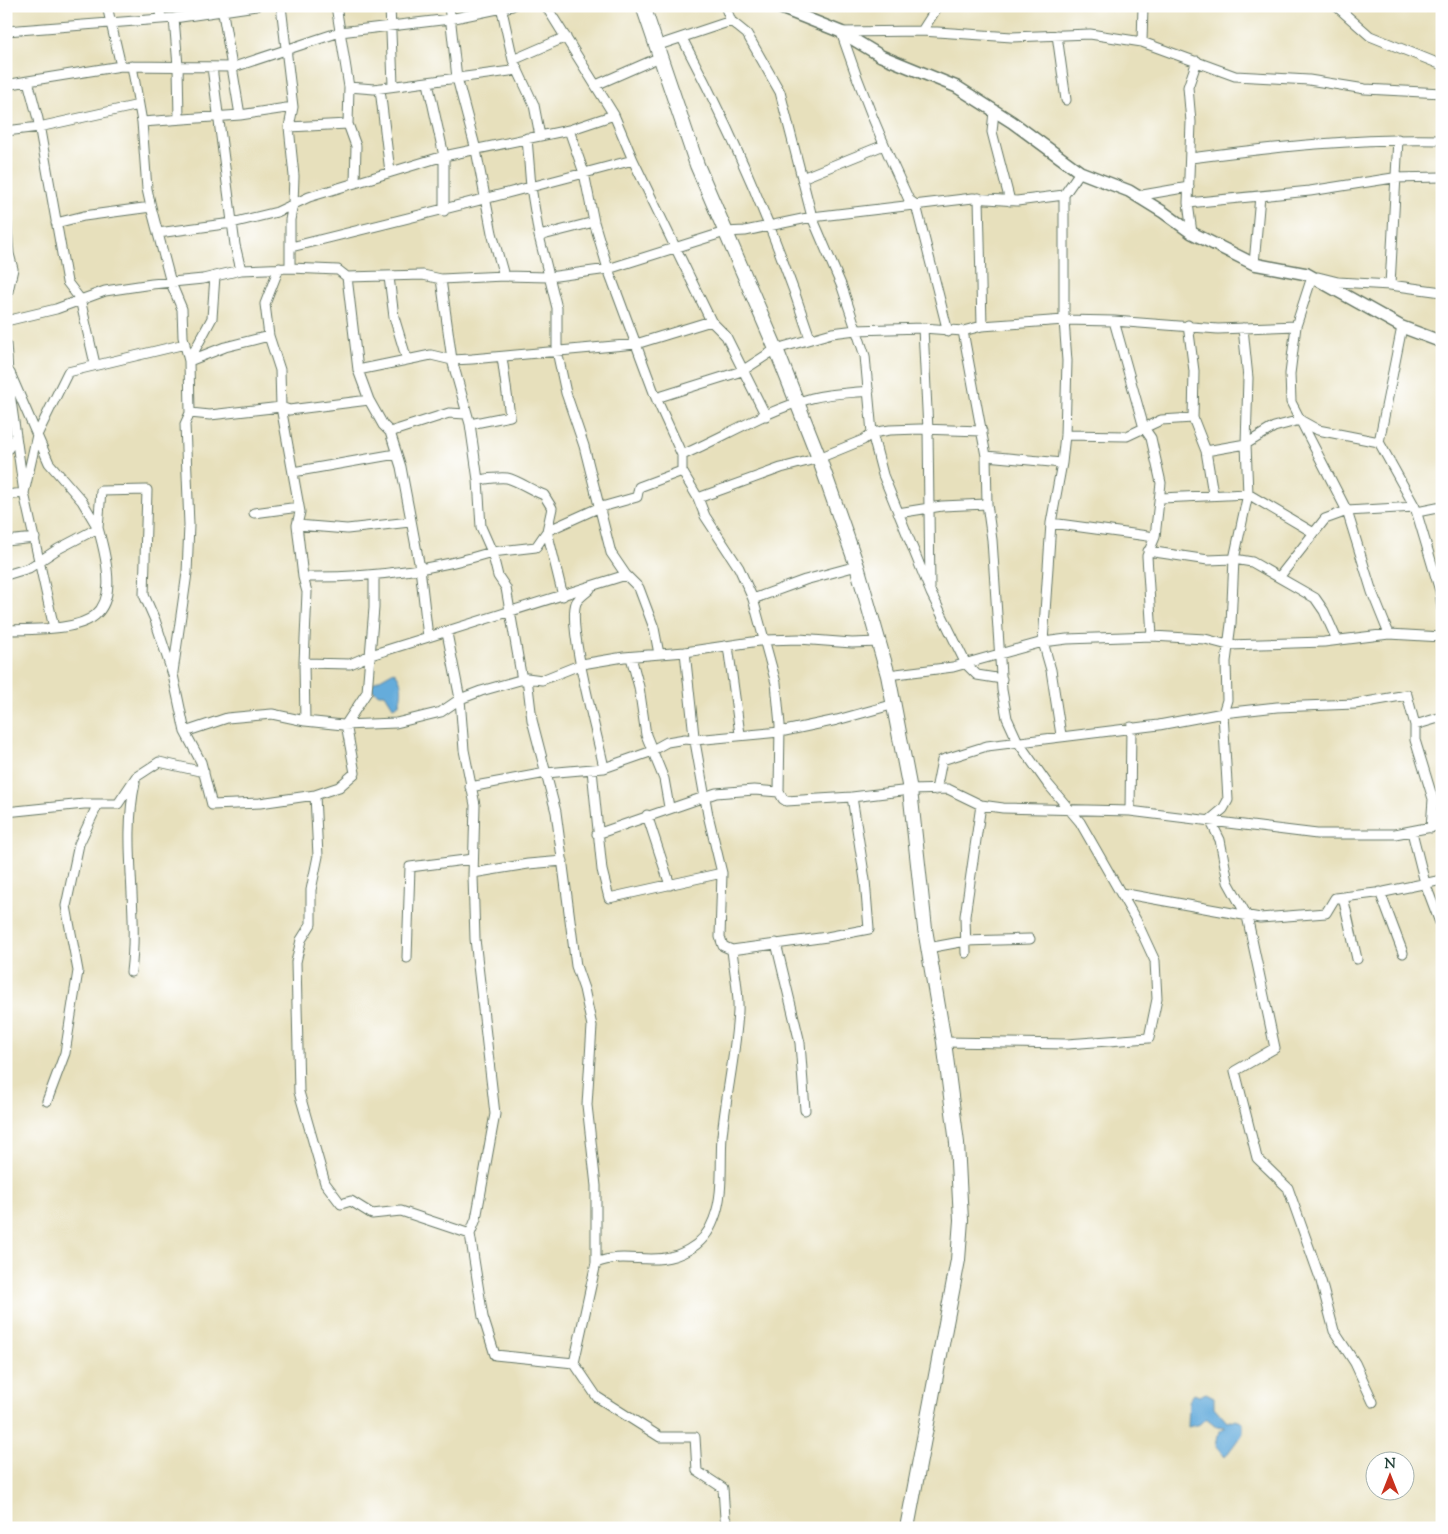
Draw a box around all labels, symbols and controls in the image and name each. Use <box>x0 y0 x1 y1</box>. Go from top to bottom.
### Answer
north arrow <box>1366 1452 1416 1502</box>
text: N <box>1384 1455 1396 1475</box>

